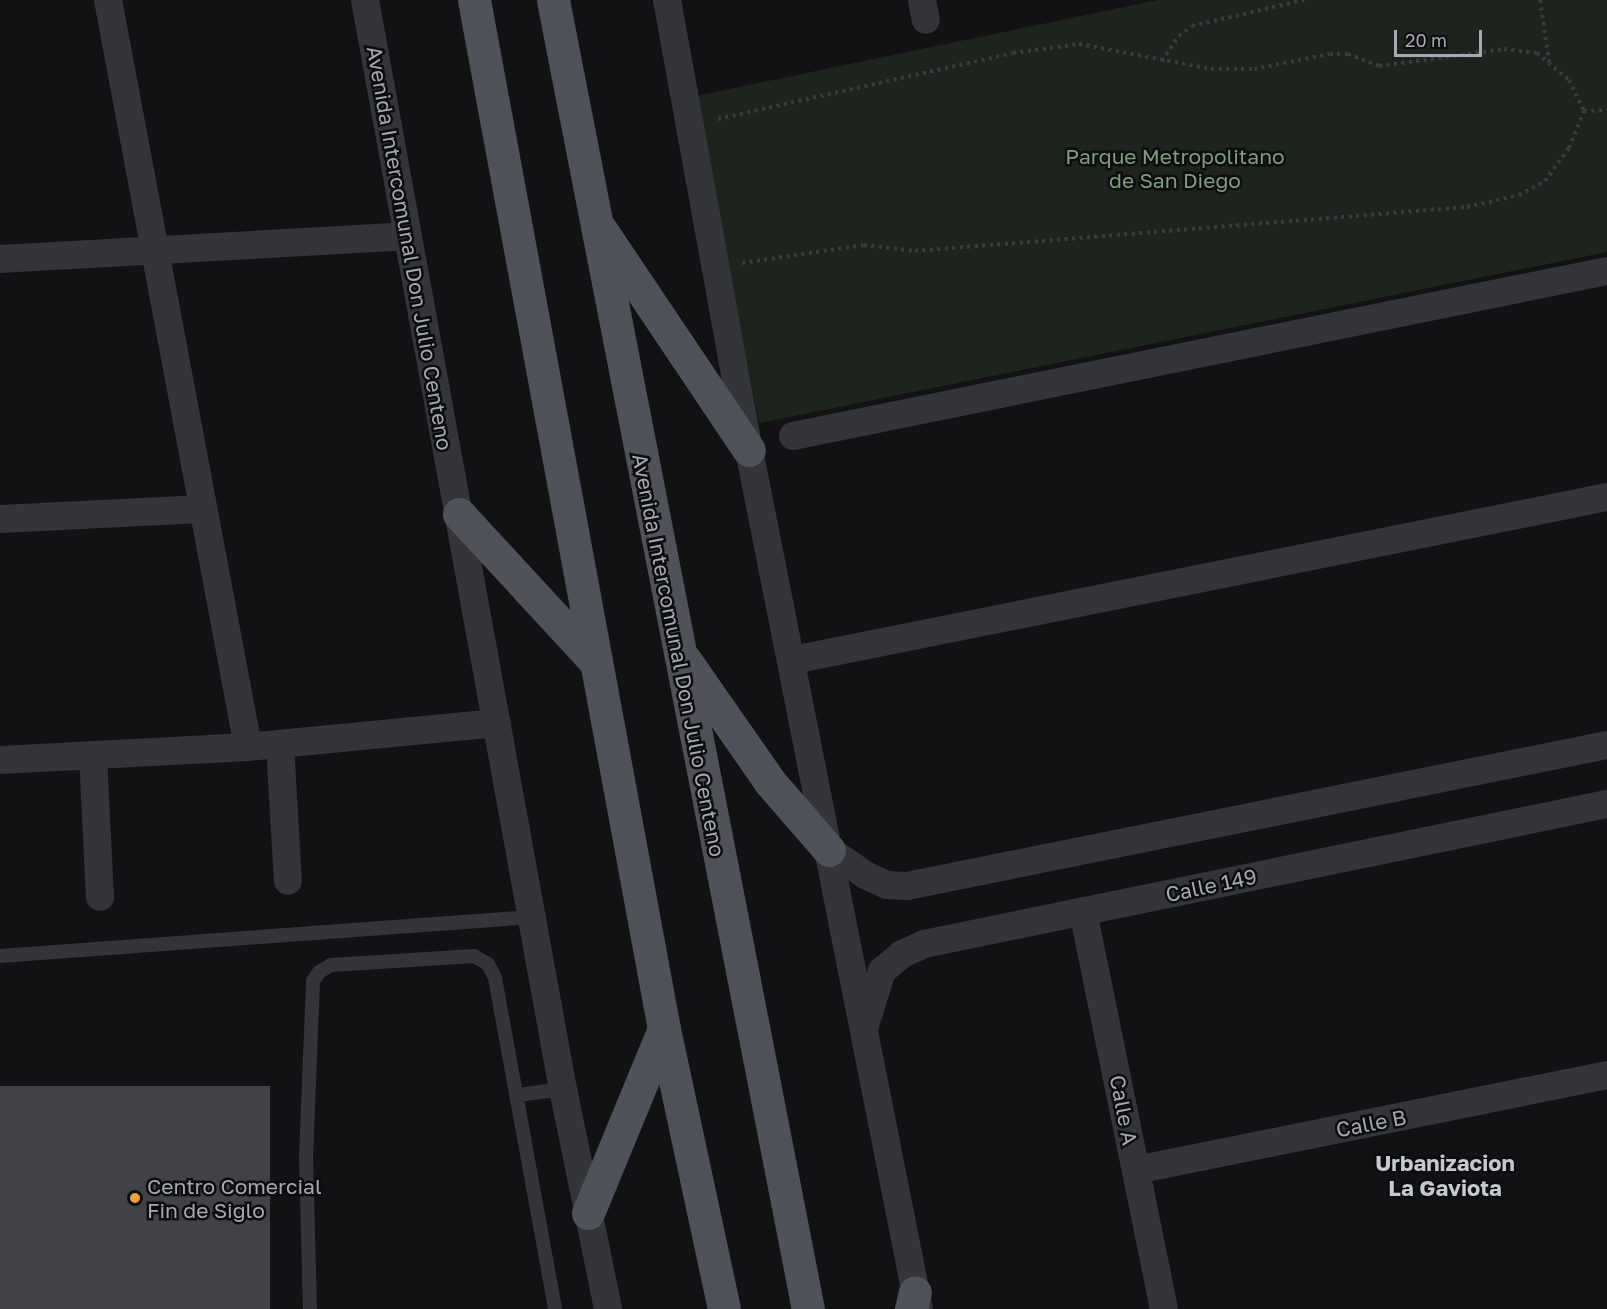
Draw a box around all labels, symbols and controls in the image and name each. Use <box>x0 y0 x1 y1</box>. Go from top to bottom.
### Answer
scale bar <box>1397 18 1486 56</box>
text: 20 m <box>1405 29 1447 51</box>
street label: Avenida Intercomunal Don Julio Centeno <box>362 44 458 452</box>
park label: Parque Metropolitano de San Diego <box>1065 143 1285 193</box>
street label: Avenida Intercomunal Don Julio Centeno <box>628 451 730 859</box>
street label: Calle 149 <box>1163 863 1259 907</box>
street label: Calle A <box>1105 1073 1143 1147</box>
street label: Calle B <box>1334 1104 1408 1142</box>
district label: Urbanizacion La Gaviota <box>1375 1149 1515 1200</box>
place label: Centro Comercial Fin de Siglo <box>147 1173 322 1223</box>
marker: Centro Comercial Fin de Siglo <box>128 1191 142 1205</box>

